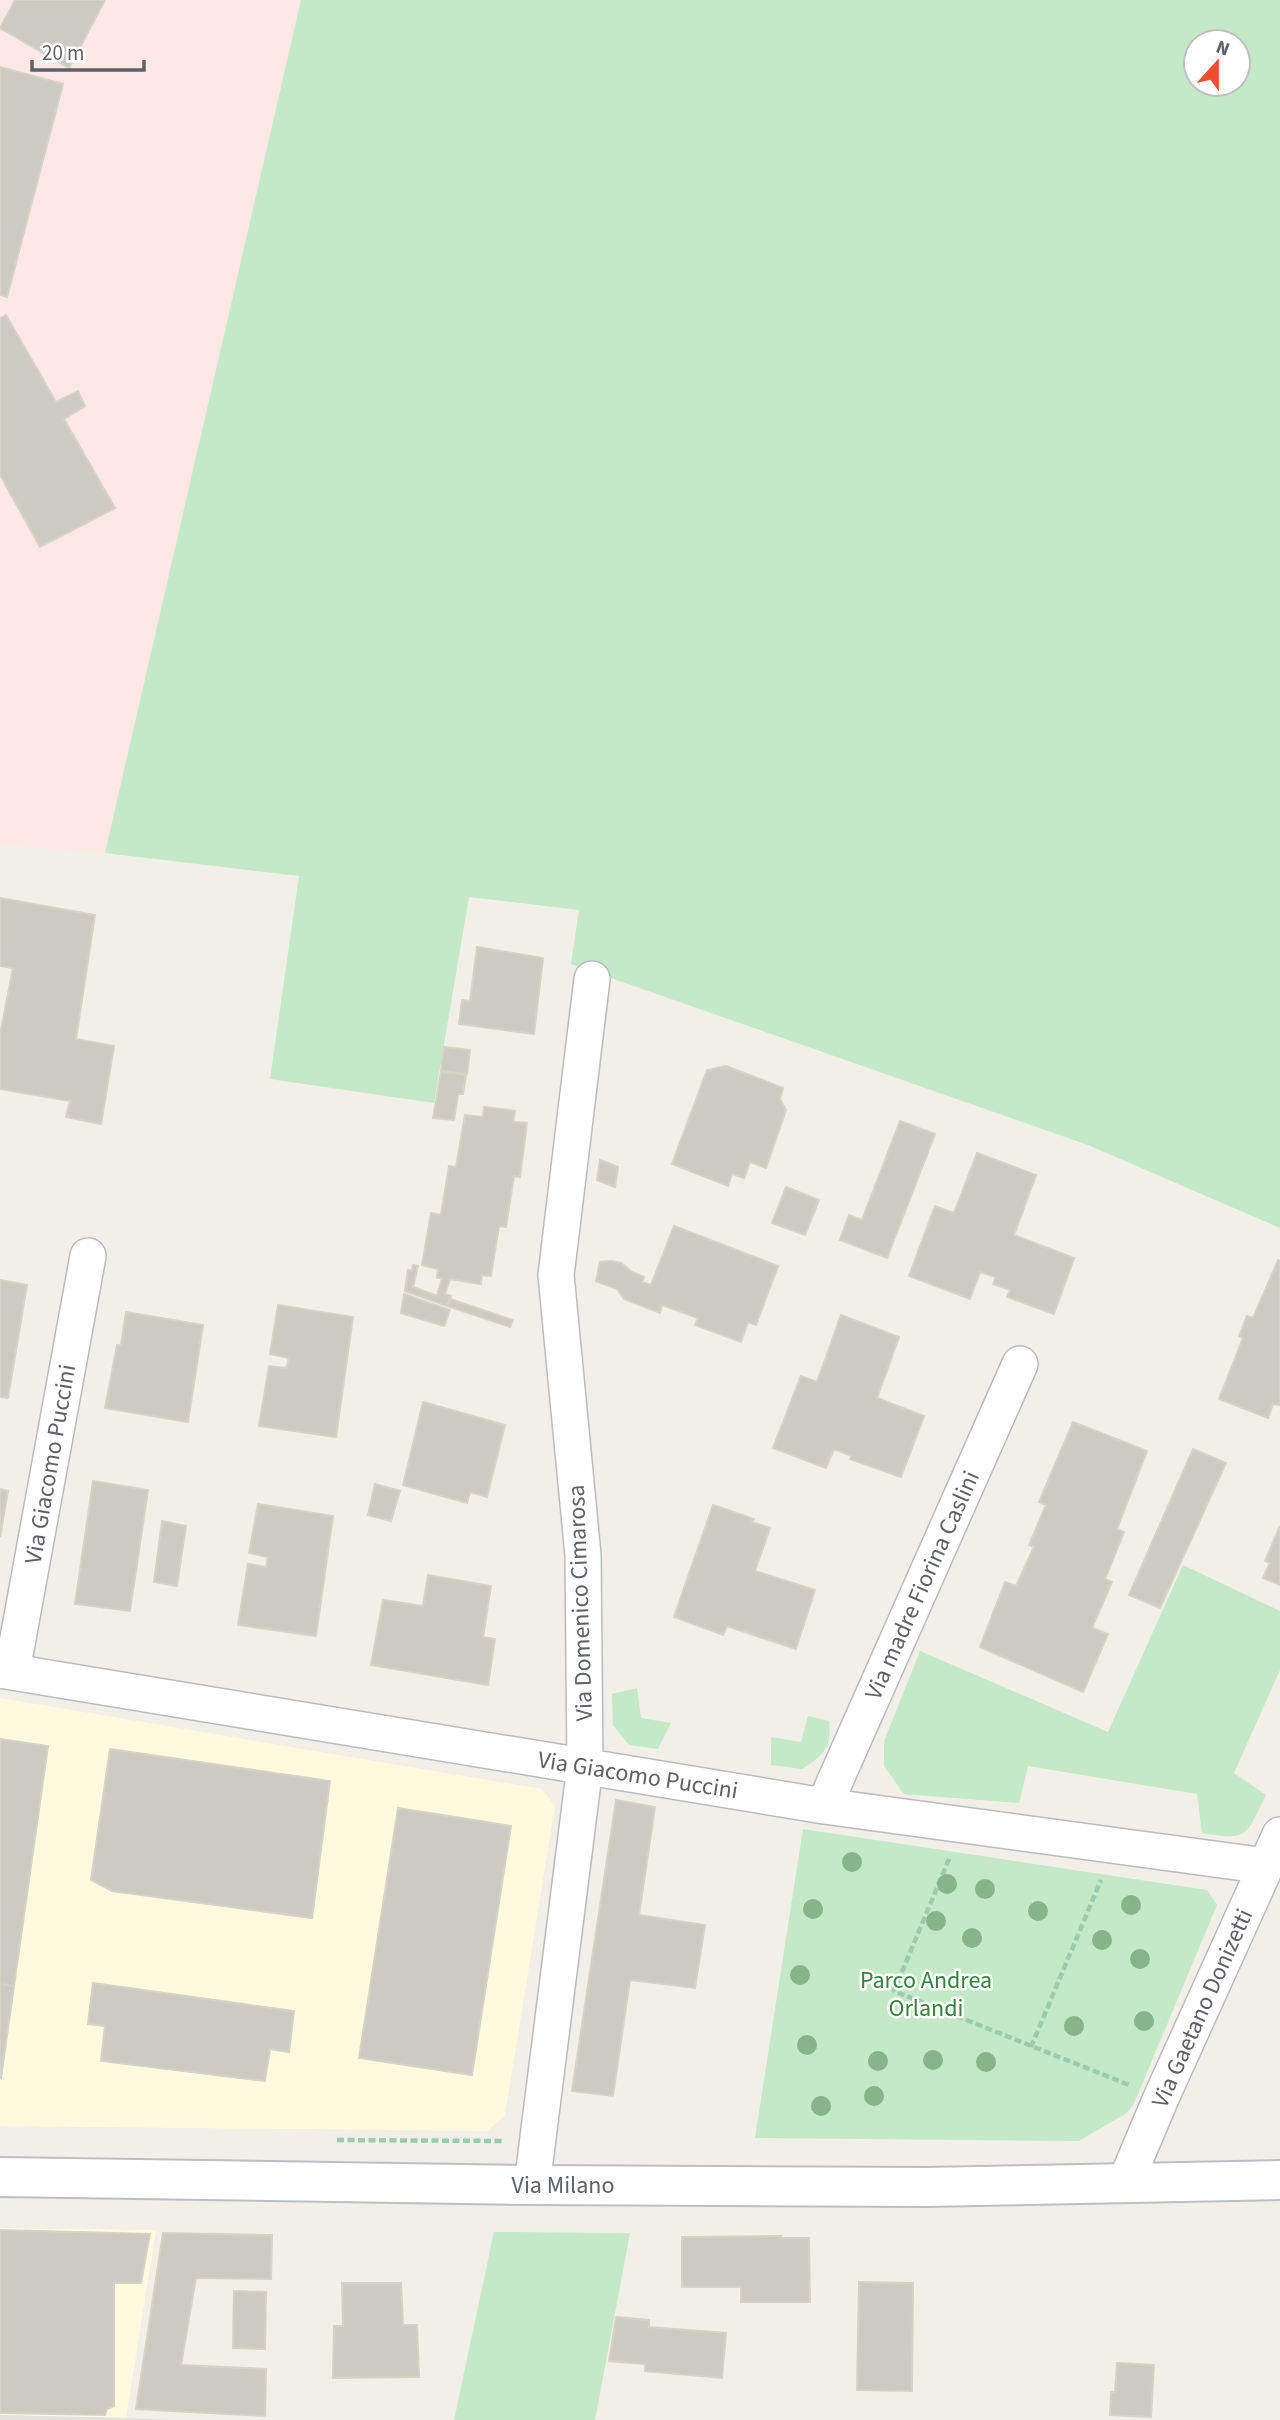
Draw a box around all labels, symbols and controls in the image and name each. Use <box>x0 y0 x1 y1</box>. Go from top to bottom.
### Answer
scale bar <box>32 28 144 72</box>
north arrow <box>1182 28 1252 98</box>
text: N <box>1212 34 1233 63</box>
text: 20 m <box>42 38 84 68</box>
street label: Via Giacomo Puccini <box>16 1362 85 1567</box>
street label: Via madre Fiorina Caslini <box>856 1465 989 1705</box>
street label: Via Domenico Cimarosa <box>559 1484 602 1722</box>
street label: Via Giacomo Puccini <box>535 1742 740 1809</box>
street label: Via Gaetano Donizetti <box>1143 1903 1262 2113</box>
park label: Parco Andrea Orlandi <box>860 1963 992 2026</box>
street label: Via Milano <box>512 2168 614 2203</box>

